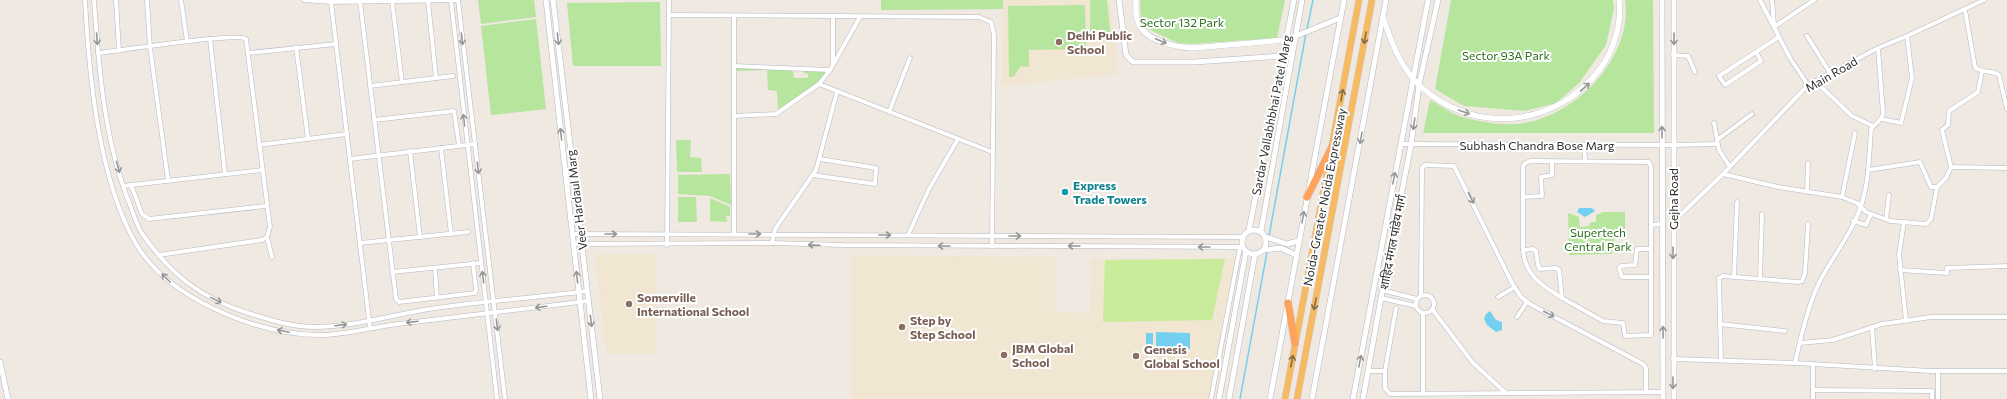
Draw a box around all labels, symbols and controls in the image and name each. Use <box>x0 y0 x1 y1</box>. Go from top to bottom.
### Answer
park label: Sector 132 Park <box>1140 15 1225 29</box>
place label: Delhi Public School <box>1067 28 1132 56</box>
one-way arrow <box>1361 31 1369 44</box>
one-way arrow <box>93 32 100 45</box>
one-way arrow <box>458 32 466 45</box>
one-way arrow <box>554 32 562 45</box>
one-way arrow <box>1670 32 1677 45</box>
street label: Sardar Vallabhbhai Patel Marg <box>1249 33 1294 196</box>
marker: Delhi Public School <box>1054 37 1064 47</box>
one-way arrow <box>1155 37 1167 45</box>
park label: Sector 93A Park <box>1462 48 1550 62</box>
street label: Main Road <box>1802 53 1860 95</box>
one-way arrow <box>1580 82 1590 92</box>
one-way arrow <box>1338 89 1346 102</box>
street label: Noida-Greater Noida Expressway <box>1300 107 1348 287</box>
one-way arrow <box>1458 109 1471 116</box>
one-way arrow <box>460 114 468 127</box>
one-way arrow <box>1410 117 1418 130</box>
one-way arrow <box>1658 126 1666 139</box>
one-way arrow <box>558 128 565 141</box>
one-way arrow <box>1357 131 1365 144</box>
street label: Subhash Chandra Bose Marg <box>1460 138 1615 152</box>
street label: Veer Hardaul Marg <box>563 148 589 251</box>
one-way arrow <box>114 160 122 173</box>
one-way arrow <box>474 161 481 174</box>
street label: Gejha Road <box>1666 168 1680 230</box>
one-way arrow <box>1391 172 1399 185</box>
place label: Express Trade Towers <box>1073 178 1147 206</box>
marker: Express Trade Towers <box>1060 187 1070 197</box>
one-way arrow <box>1468 191 1475 203</box>
street label: शाहिद मंगल पांडेय मार्ग <box>1376 192 1408 291</box>
one-way arrow <box>1299 211 1307 224</box>
park label: Supertech Central Park <box>1564 225 1632 253</box>
one-way arrow <box>604 230 617 238</box>
one-way arrow <box>748 230 761 238</box>
one-way arrow <box>878 231 891 239</box>
one-way arrow <box>1008 232 1021 240</box>
one-way arrow <box>808 241 821 248</box>
one-way arrow <box>938 242 951 250</box>
one-way arrow <box>1068 242 1081 250</box>
one-way arrow <box>1198 243 1211 251</box>
one-way arrow <box>1669 246 1677 259</box>
one-way arrow <box>479 271 487 284</box>
one-way arrow <box>573 271 581 284</box>
one-way arrow <box>161 273 171 283</box>
place label: Somerville International School <box>637 290 749 318</box>
one-way arrow <box>209 297 221 304</box>
one-way arrow <box>1310 297 1318 310</box>
marker: Somerville International School <box>624 299 634 309</box>
one-way arrow <box>535 303 548 310</box>
one-way arrow <box>1542 311 1554 319</box>
place label: Step by Step School <box>910 313 975 341</box>
one-way arrow <box>587 314 595 327</box>
one-way arrow <box>406 318 419 326</box>
one-way arrow <box>493 318 500 331</box>
one-way arrow <box>334 321 347 328</box>
marker: Step by Step School <box>897 322 907 332</box>
one-way arrow <box>1659 326 1667 339</box>
one-way arrow <box>277 327 290 335</box>
place label: JBM Global School <box>1012 341 1074 369</box>
place label: Genesis Global School <box>1144 342 1220 370</box>
marker: JBM Global School <box>999 350 1009 360</box>
marker: Genesis Global School <box>1131 351 1141 361</box>
one-way arrow <box>1288 355 1296 368</box>
one-way arrow <box>1357 355 1365 368</box>
one-way arrow <box>1669 376 1677 389</box>

